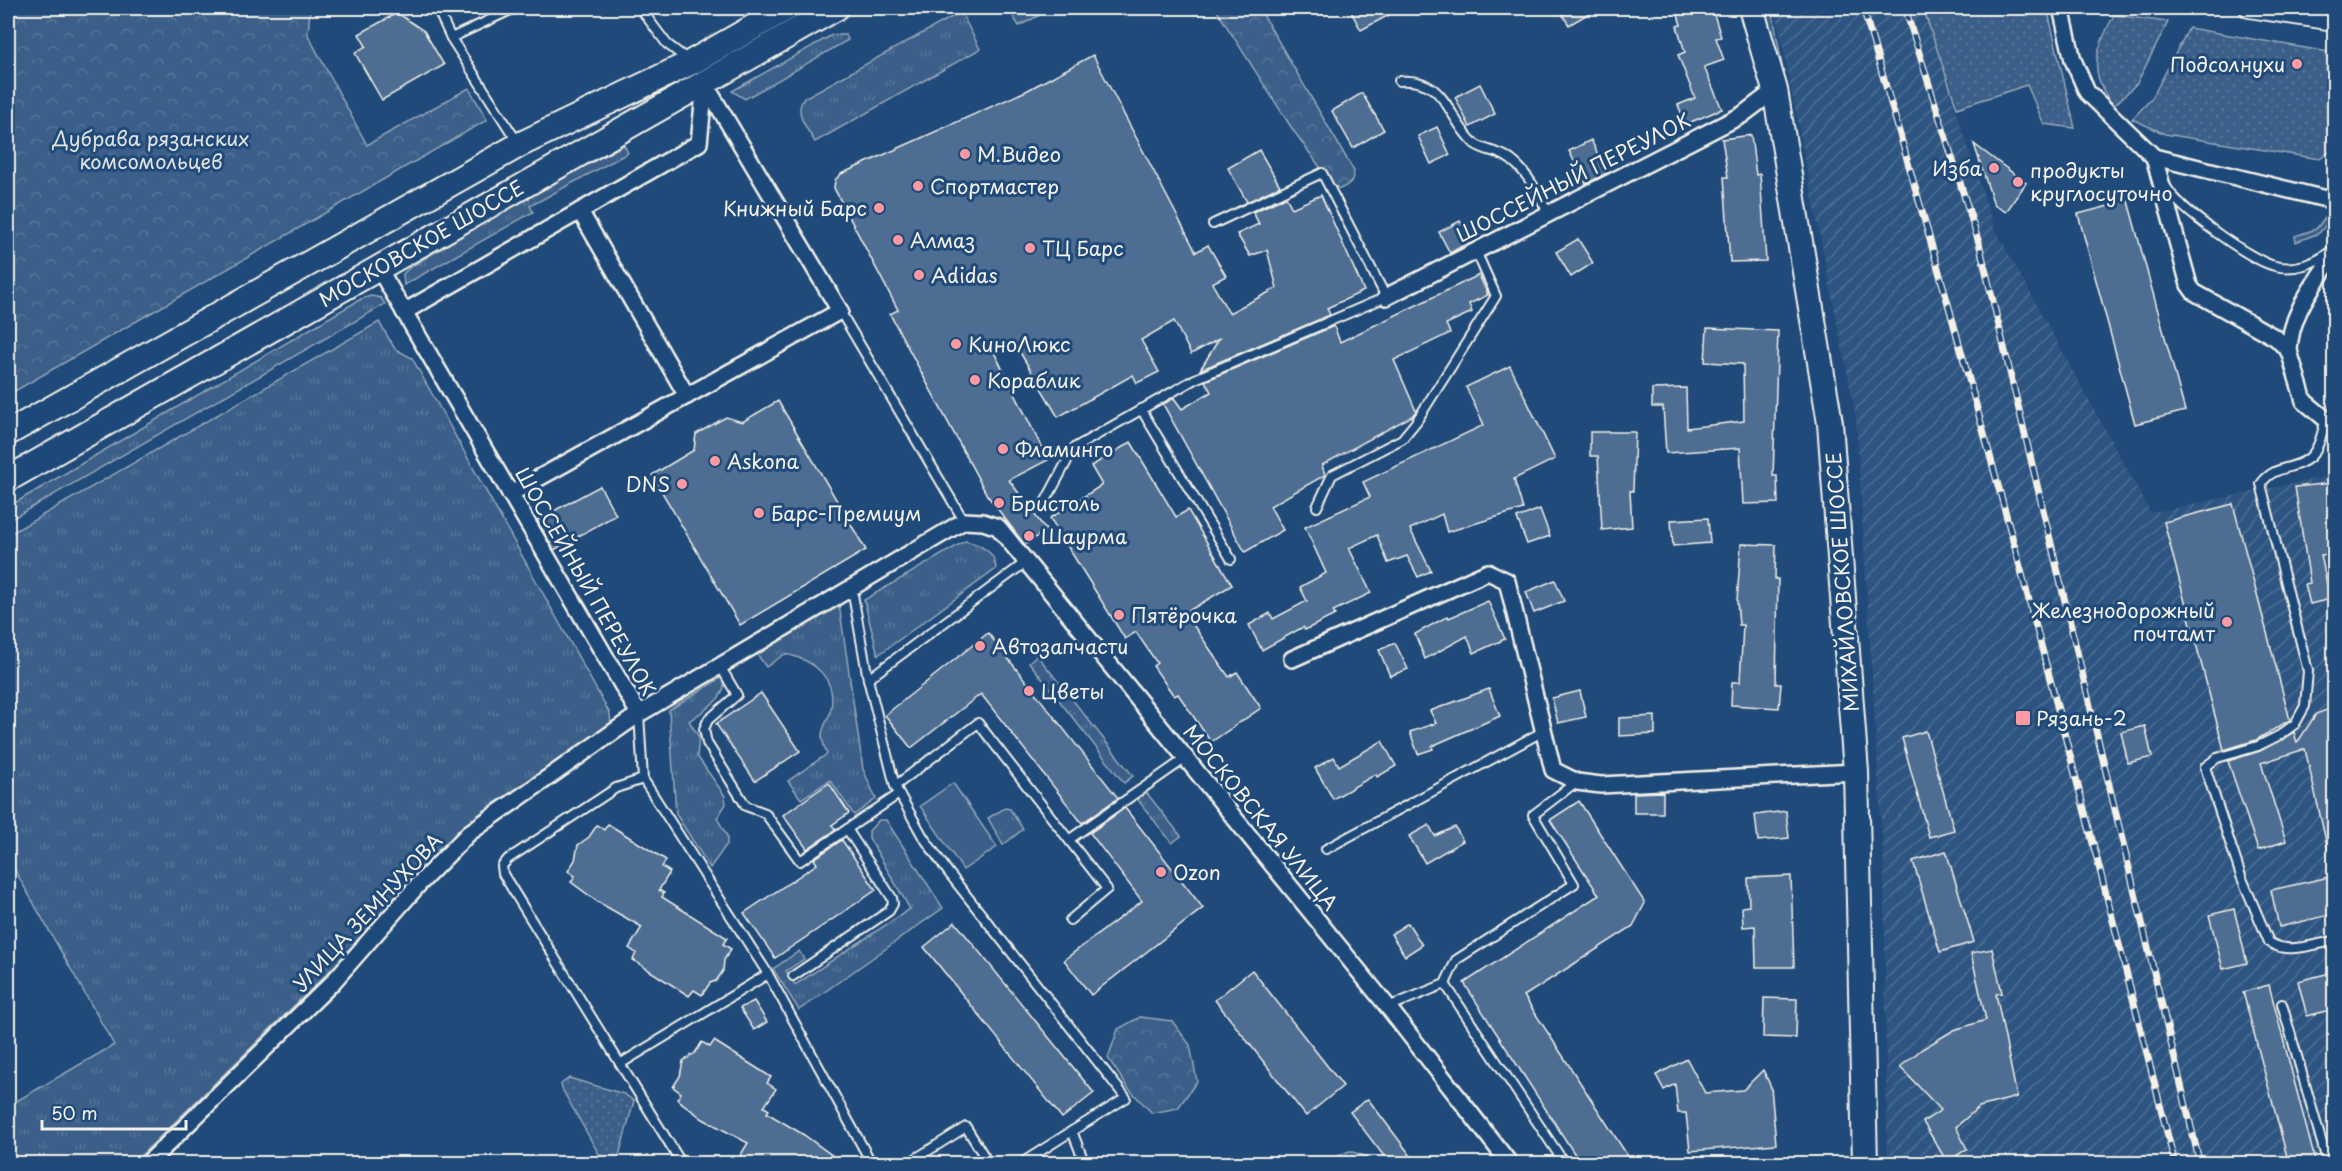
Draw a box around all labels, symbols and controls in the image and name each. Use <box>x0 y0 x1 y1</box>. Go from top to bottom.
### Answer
place label: Подсолнухи <box>2170 49 2285 79</box>
marker: Подсолнухи <box>2290 57 2304 71</box>
street label: ШОССЕЙНЫЙ ПЕРЕУЛОК <box>1451 105 1695 249</box>
park label: Дубрава рязанских комсомольцев <box>52 123 249 176</box>
place label: М.Видео <box>977 139 1061 169</box>
marker: М.Видео <box>958 147 972 161</box>
place label: Изба <box>1932 153 1983 183</box>
place label: продукты круглосуточно <box>2030 155 2173 208</box>
marker: Изба <box>1987 161 2001 175</box>
place label: Спортмастер <box>930 171 1059 201</box>
street label: МОСКОВСКОЕ ШОССЕ <box>313 172 529 314</box>
marker: продукты круглосуточно <box>2011 175 2025 189</box>
marker: Спортмастер <box>911 179 925 193</box>
place label: Книжный Барс <box>723 193 867 223</box>
marker: Книжный Барс <box>872 201 886 215</box>
place label: Алмаз <box>910 225 975 255</box>
marker: Алмаз <box>891 233 905 247</box>
place label: ТЦ Барс <box>1042 233 1124 263</box>
marker: ТЦ Барс <box>1023 241 1037 255</box>
place label: Adidas <box>931 260 998 290</box>
marker: Adidas <box>912 268 926 282</box>
place label: КиноЛюкс <box>968 329 1070 359</box>
marker: КиноЛюкс <box>949 337 963 351</box>
place label: Кораблик <box>987 365 1081 395</box>
marker: Кораблик <box>968 373 982 387</box>
place label: Фламинго <box>1015 434 1113 464</box>
marker: Фламинго <box>996 442 1010 456</box>
place label: Askona <box>727 446 800 476</box>
street label: МИХАЙЛОВСКОЕ ШОССЕ <box>1818 451 1866 713</box>
marker: Askona <box>708 454 722 468</box>
street label: ШОССЕЙНЫЙ ПЕРЕУЛОК <box>508 461 664 701</box>
place label: DNS <box>626 469 670 499</box>
marker: DNS <box>675 477 689 491</box>
place label: Бристоль <box>1011 488 1100 518</box>
marker: Бристоль <box>992 496 1006 510</box>
place label: Барс-Премиум <box>771 498 921 528</box>
marker: Барс-Премиум <box>752 506 766 520</box>
place label: Шаурма <box>1041 521 1128 551</box>
marker: Шаурма <box>1022 529 1036 543</box>
place label: Железнодорожный почтамт <box>2031 595 2215 648</box>
place label: Пятёрочка <box>1131 600 1237 630</box>
marker: Пятёрочка <box>1112 608 1126 622</box>
marker: Железнодорожный почтамт <box>2220 615 2234 629</box>
place label: Автозапчасти <box>992 631 1128 661</box>
marker: Автозапчасти <box>973 639 987 653</box>
place label: Цветы <box>1041 676 1104 706</box>
marker: Цветы <box>1022 684 1036 698</box>
place label: Рязань-2 <box>2036 703 2127 733</box>
marker: Рязань-2 <box>2014 709 2032 727</box>
street label: МОСКОВСКАЯ УЛИЦА <box>1176 718 1346 916</box>
street label: УЛИЦА ЗЕМНУХОВА <box>285 826 449 998</box>
place label: Ozon <box>1173 857 1221 887</box>
marker: Ozon <box>1154 865 1168 879</box>
scale bar <box>42 1093 186 1131</box>
text: 50 m <box>51 1099 98 1126</box>

